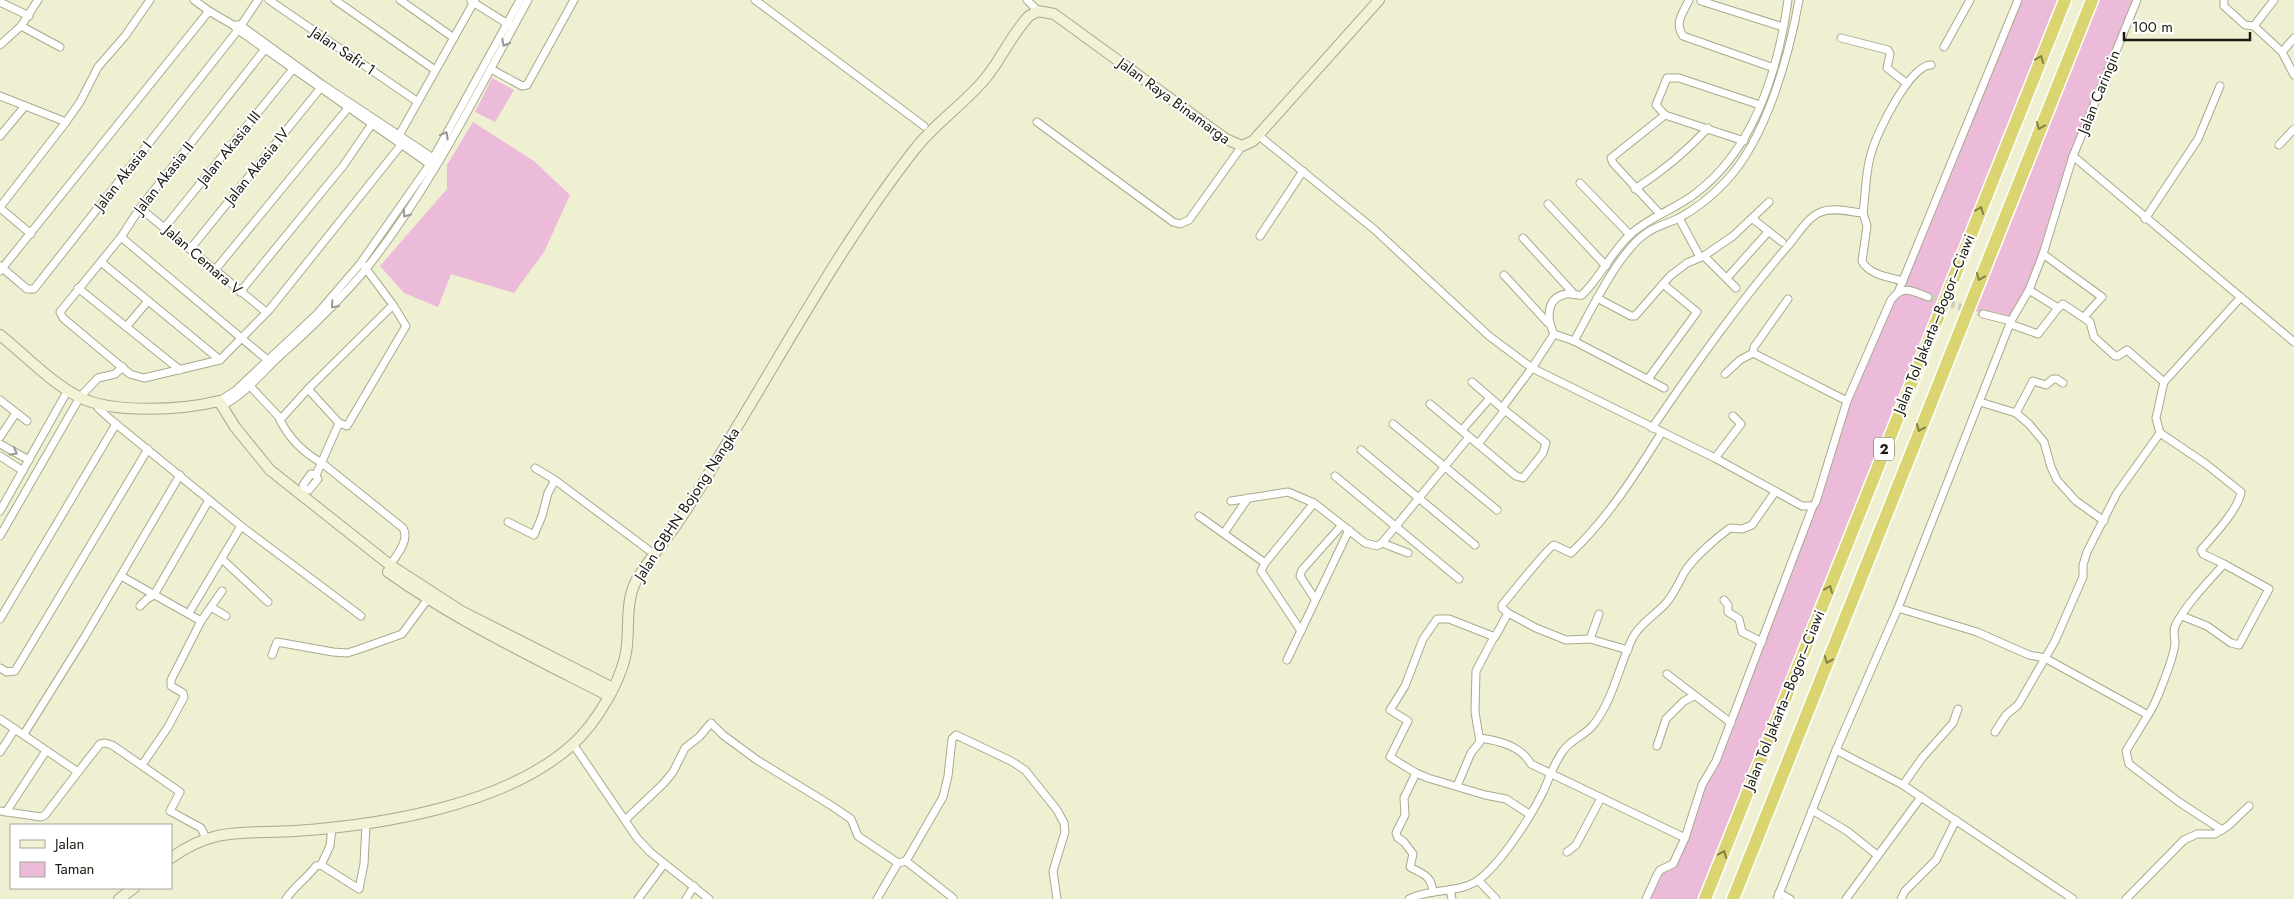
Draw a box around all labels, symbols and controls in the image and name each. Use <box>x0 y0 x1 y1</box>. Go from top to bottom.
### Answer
scale bar <box>2124 10 2250 42</box>
text: 100 m <box>2132 16 2173 38</box>
street label: Jalan Safir 1 <box>305 20 380 81</box>
one-way arrow <box>501 38 511 47</box>
street label: Jalan Caringin <box>2071 47 2126 139</box>
street label: Jalan Raya Binamarga <box>1111 51 1235 149</box>
one-way arrow <box>2034 56 2044 64</box>
street label: Jalan Akasia III <box>191 106 266 192</box>
one-way arrow <box>2036 121 2047 130</box>
street label: Jalan Akasia IV <box>218 123 295 211</box>
one-way arrow <box>438 132 448 141</box>
street label: Jalan Akasia I <box>88 137 157 217</box>
street label: Jalan Akasia II <box>127 137 199 220</box>
one-way arrow <box>1973 206 1984 215</box>
one-way arrow <box>403 208 412 218</box>
street label: Jalan Cemara V <box>157 218 247 300</box>
street label: Jalan Tol Jakarta–Bogor–Ciawi <box>1887 231 1980 419</box>
one-way arrow <box>1976 272 1987 281</box>
one-way arrow <box>331 300 340 309</box>
street label: Jalan GBHN Bojong Nangka <box>628 423 745 587</box>
one-way arrow <box>1916 423 1927 432</box>
road number: 2 <box>1874 438 1894 460</box>
one-way arrow <box>9 446 18 456</box>
one-way arrow <box>1823 585 1833 594</box>
street label: Jalan Tol Jakarta–Bogor–Ciawi <box>1737 607 1830 795</box>
one-way arrow <box>1824 656 1834 664</box>
legend <box>10 824 172 889</box>
text: Jalan <box>53 833 84 855</box>
one-way arrow <box>1717 850 1728 859</box>
text: Taman <box>55 858 94 880</box>

